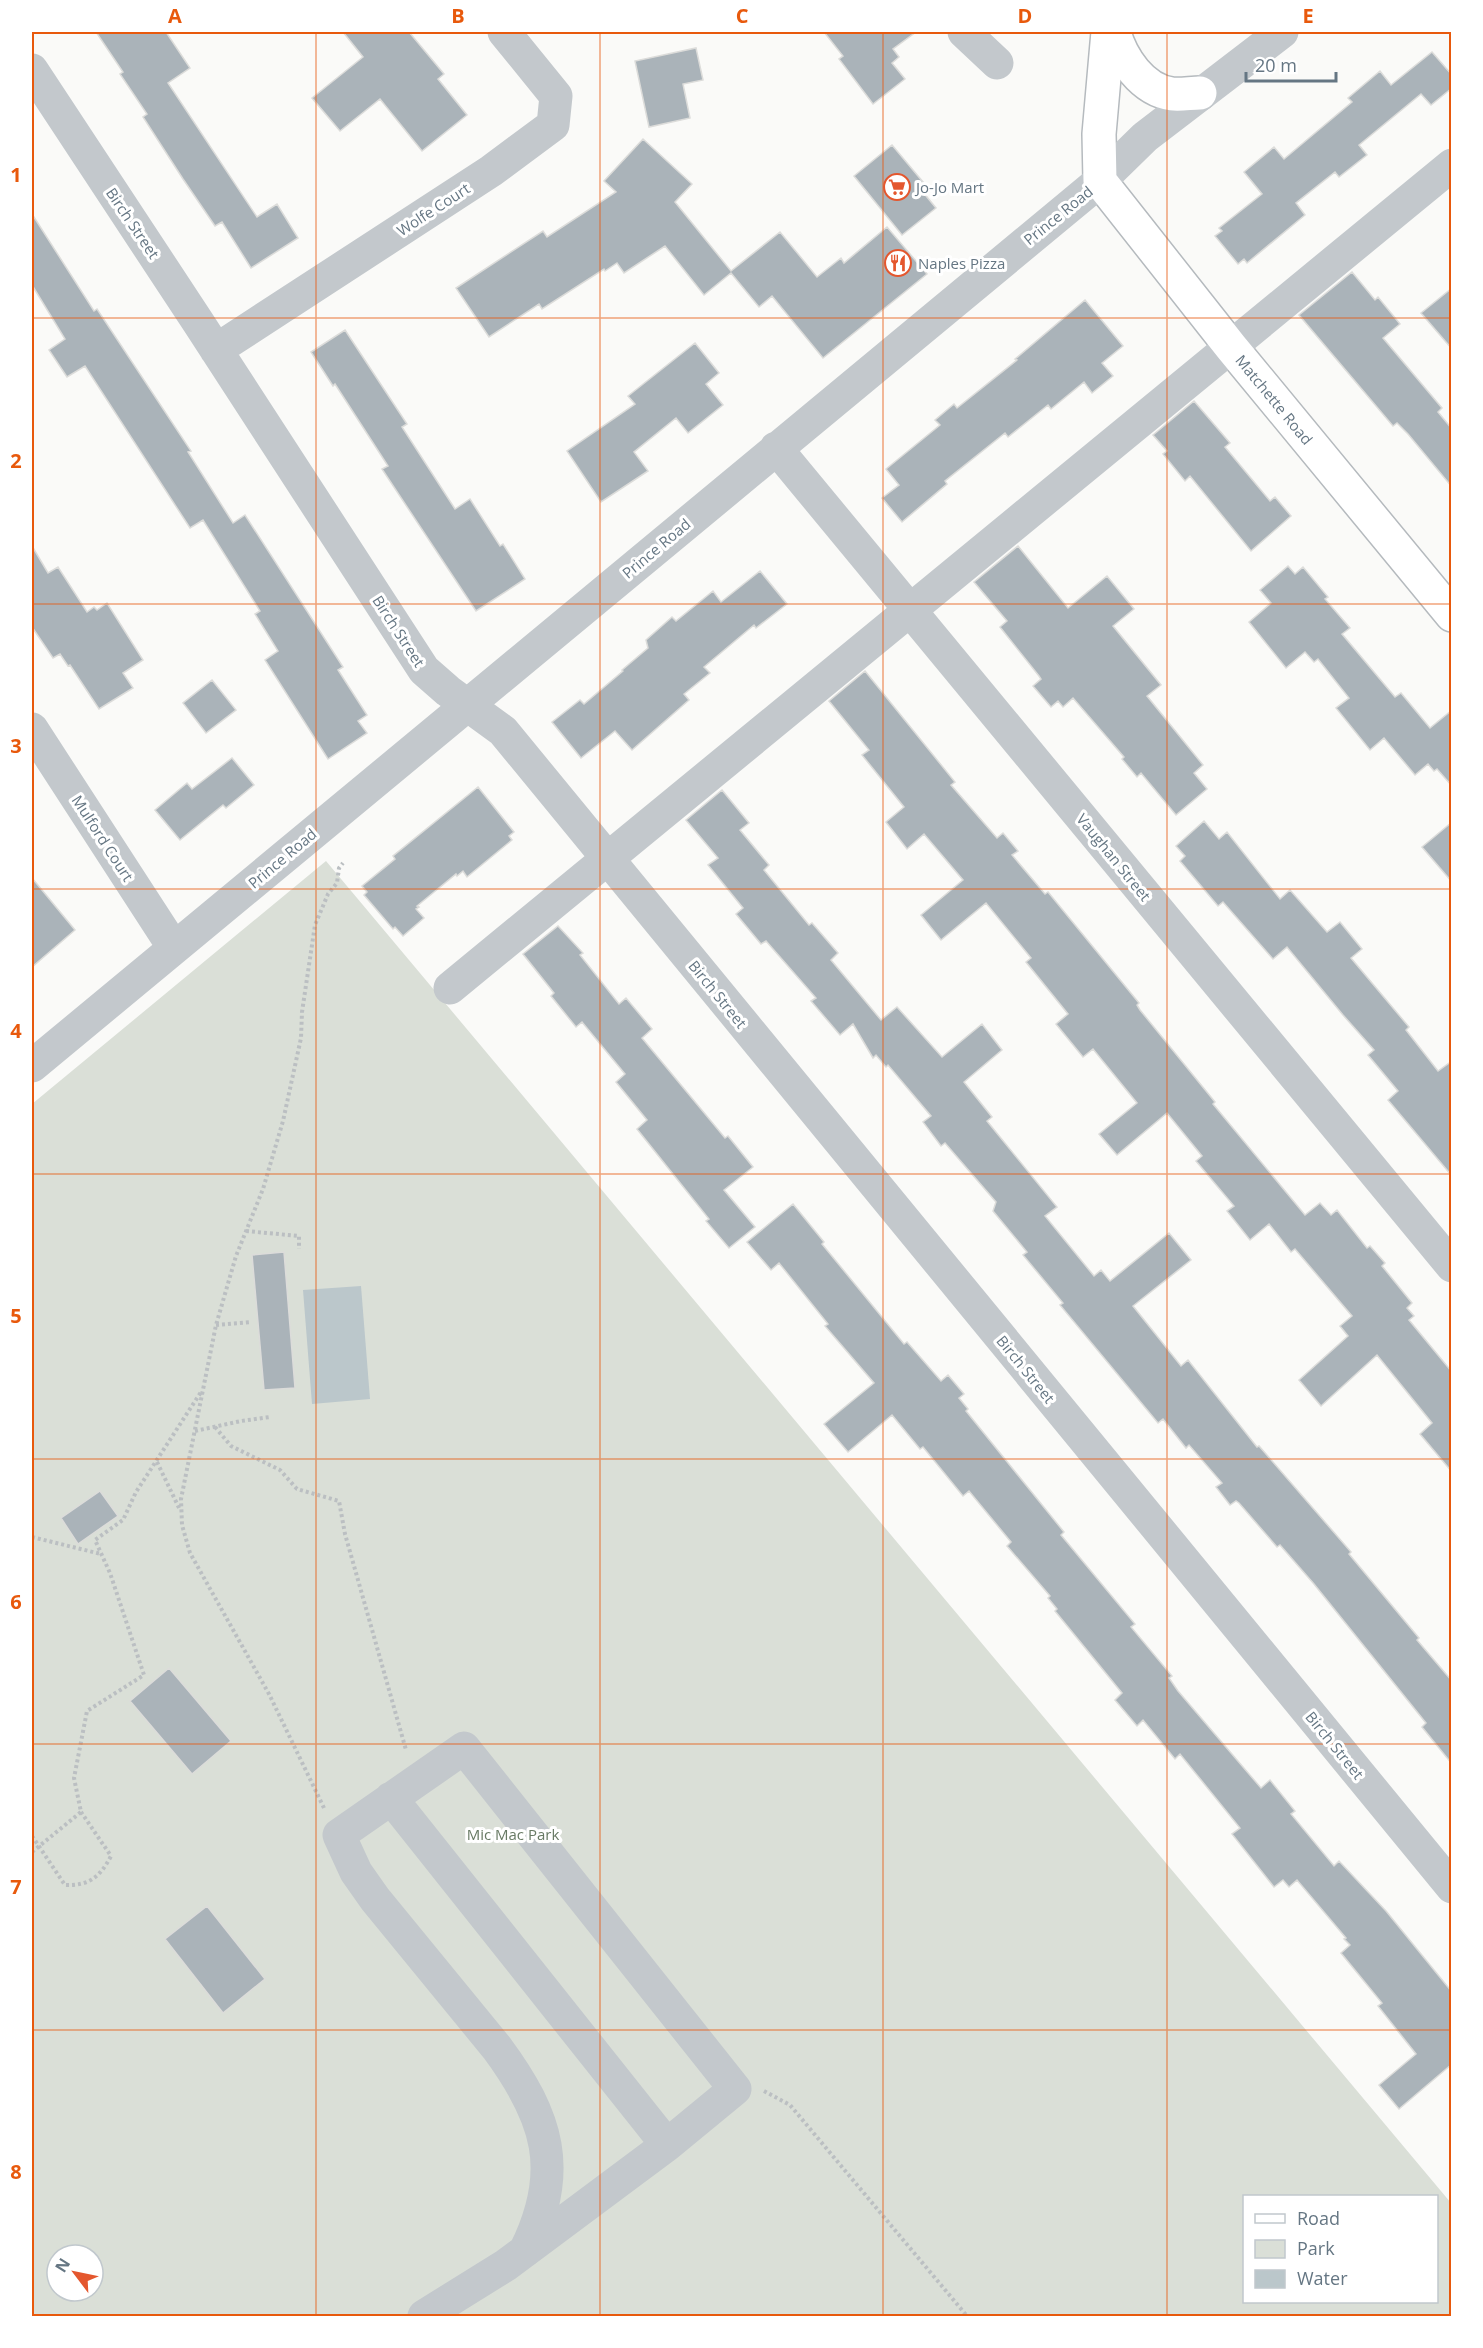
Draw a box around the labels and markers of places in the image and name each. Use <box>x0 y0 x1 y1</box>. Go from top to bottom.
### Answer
supermarket icon: Jo-Jo Mart <box>882 172 912 202</box>
place label: Jo-Jo Mart <box>914 177 984 197</box>
restaurant icon: Naples Pizza <box>883 248 913 278</box>
place label: Naples Pizza <box>918 253 1005 273</box>

